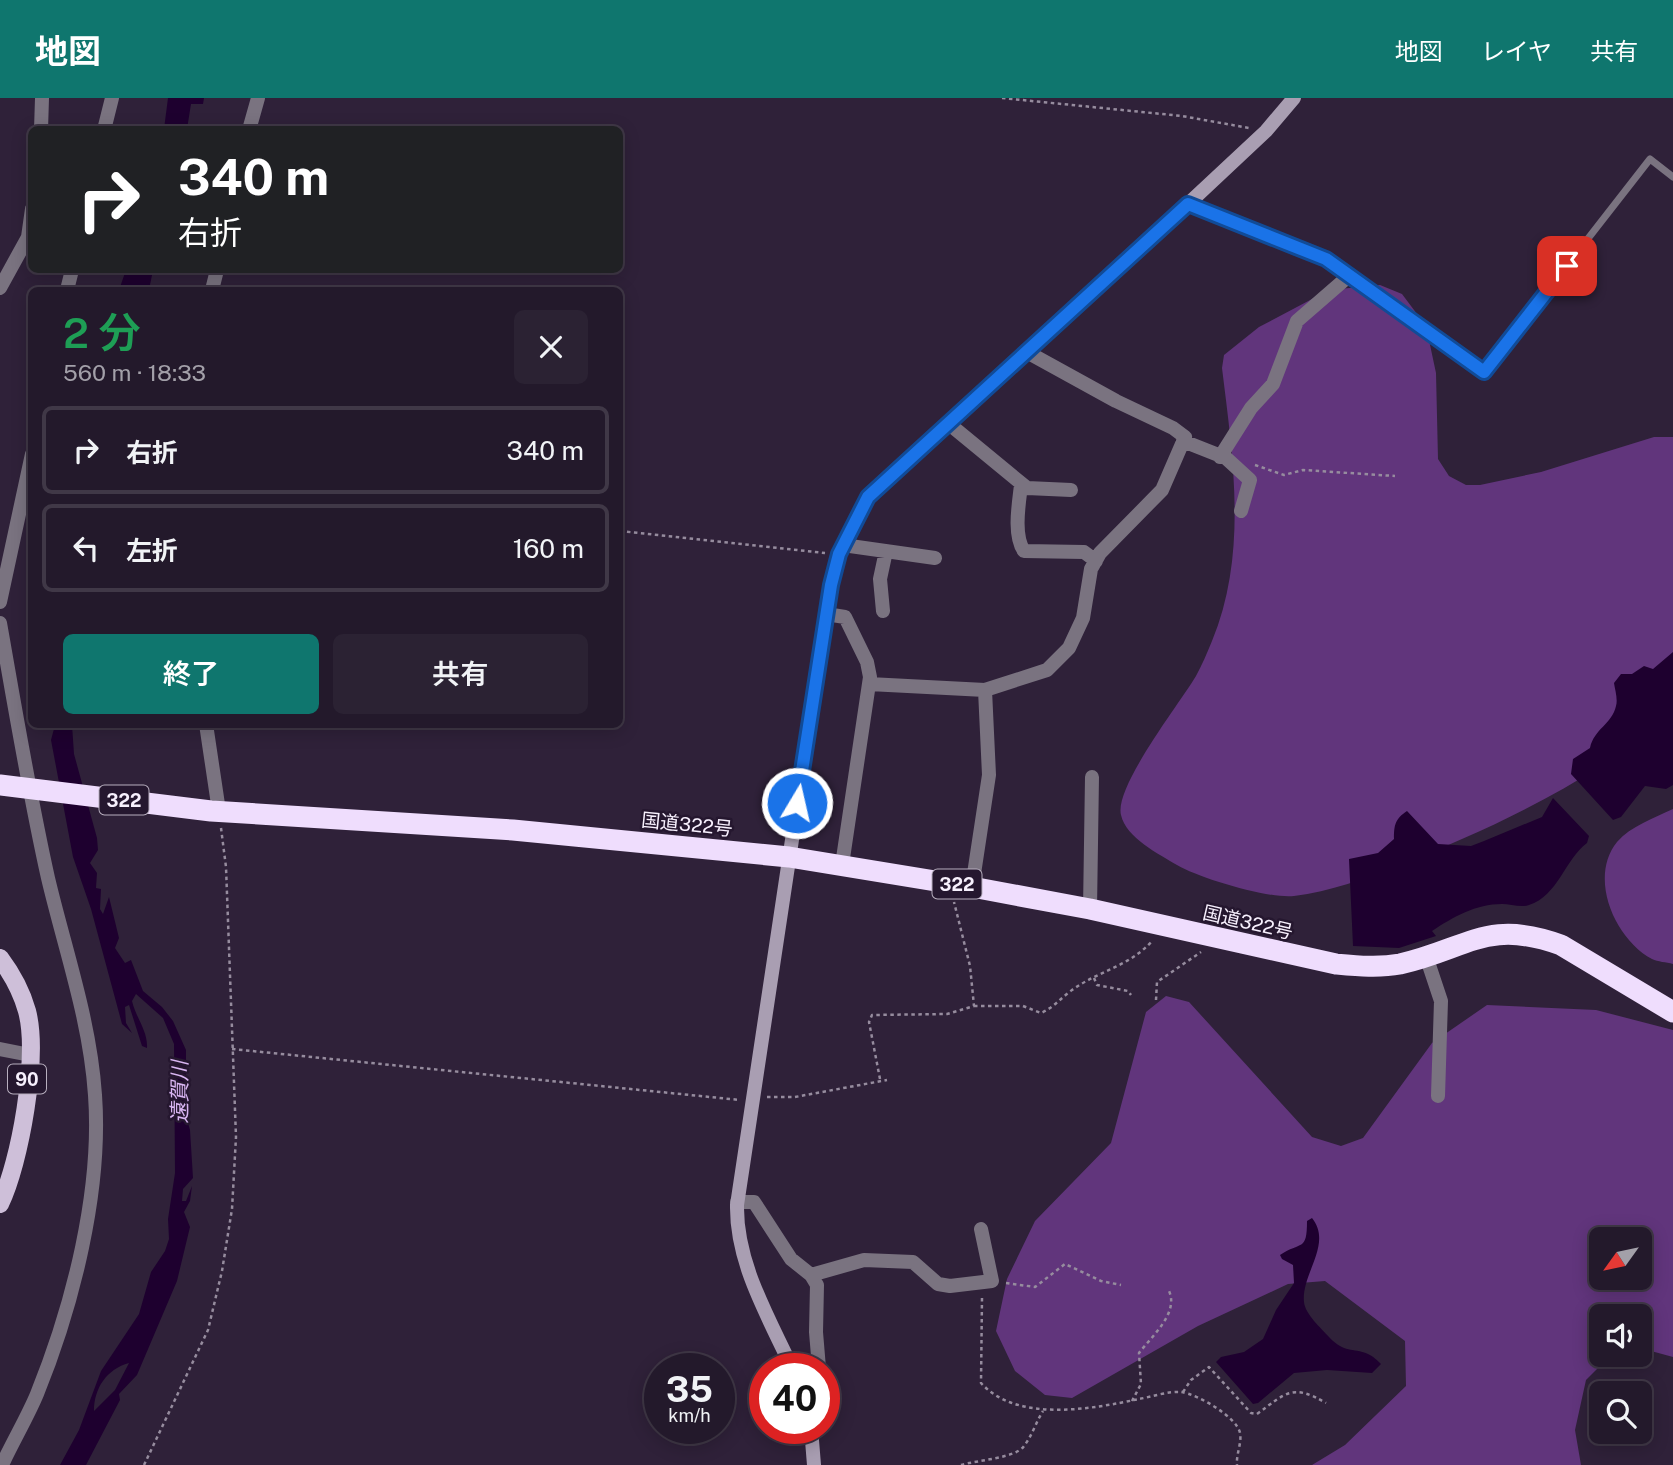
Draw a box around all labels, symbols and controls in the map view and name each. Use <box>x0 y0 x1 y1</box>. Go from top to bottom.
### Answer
text: 地図 <box>35 32 101 70</box>
text: 地図 <box>1395 37 1443 65</box>
text: レイヤ <box>1481 37 1552 65</box>
text: 共有 <box>1590 37 1638 65</box>
text: 340 m <box>178 148 329 206</box>
icon: right <box>63 154 154 245</box>
text: 右折 <box>178 214 242 251</box>
pin <box>1537 236 1597 296</box>
icon: arrive <box>1548 247 1586 285</box>
text: 2 分 <box>63 308 141 357</box>
button: close <box>514 310 588 384</box>
text: 560 m · 18:33 <box>63 359 206 386</box>
icon: right <box>67 431 105 469</box>
text: 340 m <box>507 435 584 466</box>
text: 右折 <box>126 437 178 468</box>
icon: left <box>67 529 105 567</box>
text: 160 m <box>513 533 584 564</box>
text: 左折 <box>126 535 178 566</box>
button: 終了 <box>63 634 319 714</box>
button: 共有 <box>333 634 588 714</box>
position arrow <box>760 766 834 840</box>
road number: 322 <box>100 786 148 814</box>
street label: 国道322号 <box>640 808 734 840</box>
road number: 322 <box>932 870 982 898</box>
street label: 国道322号 <box>1201 901 1295 943</box>
water label: 遠賀川 <box>167 1059 192 1124</box>
road number: 90 <box>8 1064 46 1094</box>
north arrow <box>1589 1227 1652 1290</box>
map controls <box>1589 1227 1652 1444</box>
button: sound <box>1589 1304 1652 1367</box>
speed limit sign: 40 <box>749 1353 840 1444</box>
text: 35 <box>666 1369 713 1410</box>
button: search <box>1589 1381 1652 1444</box>
text: km/h <box>668 1405 711 1426</box>

